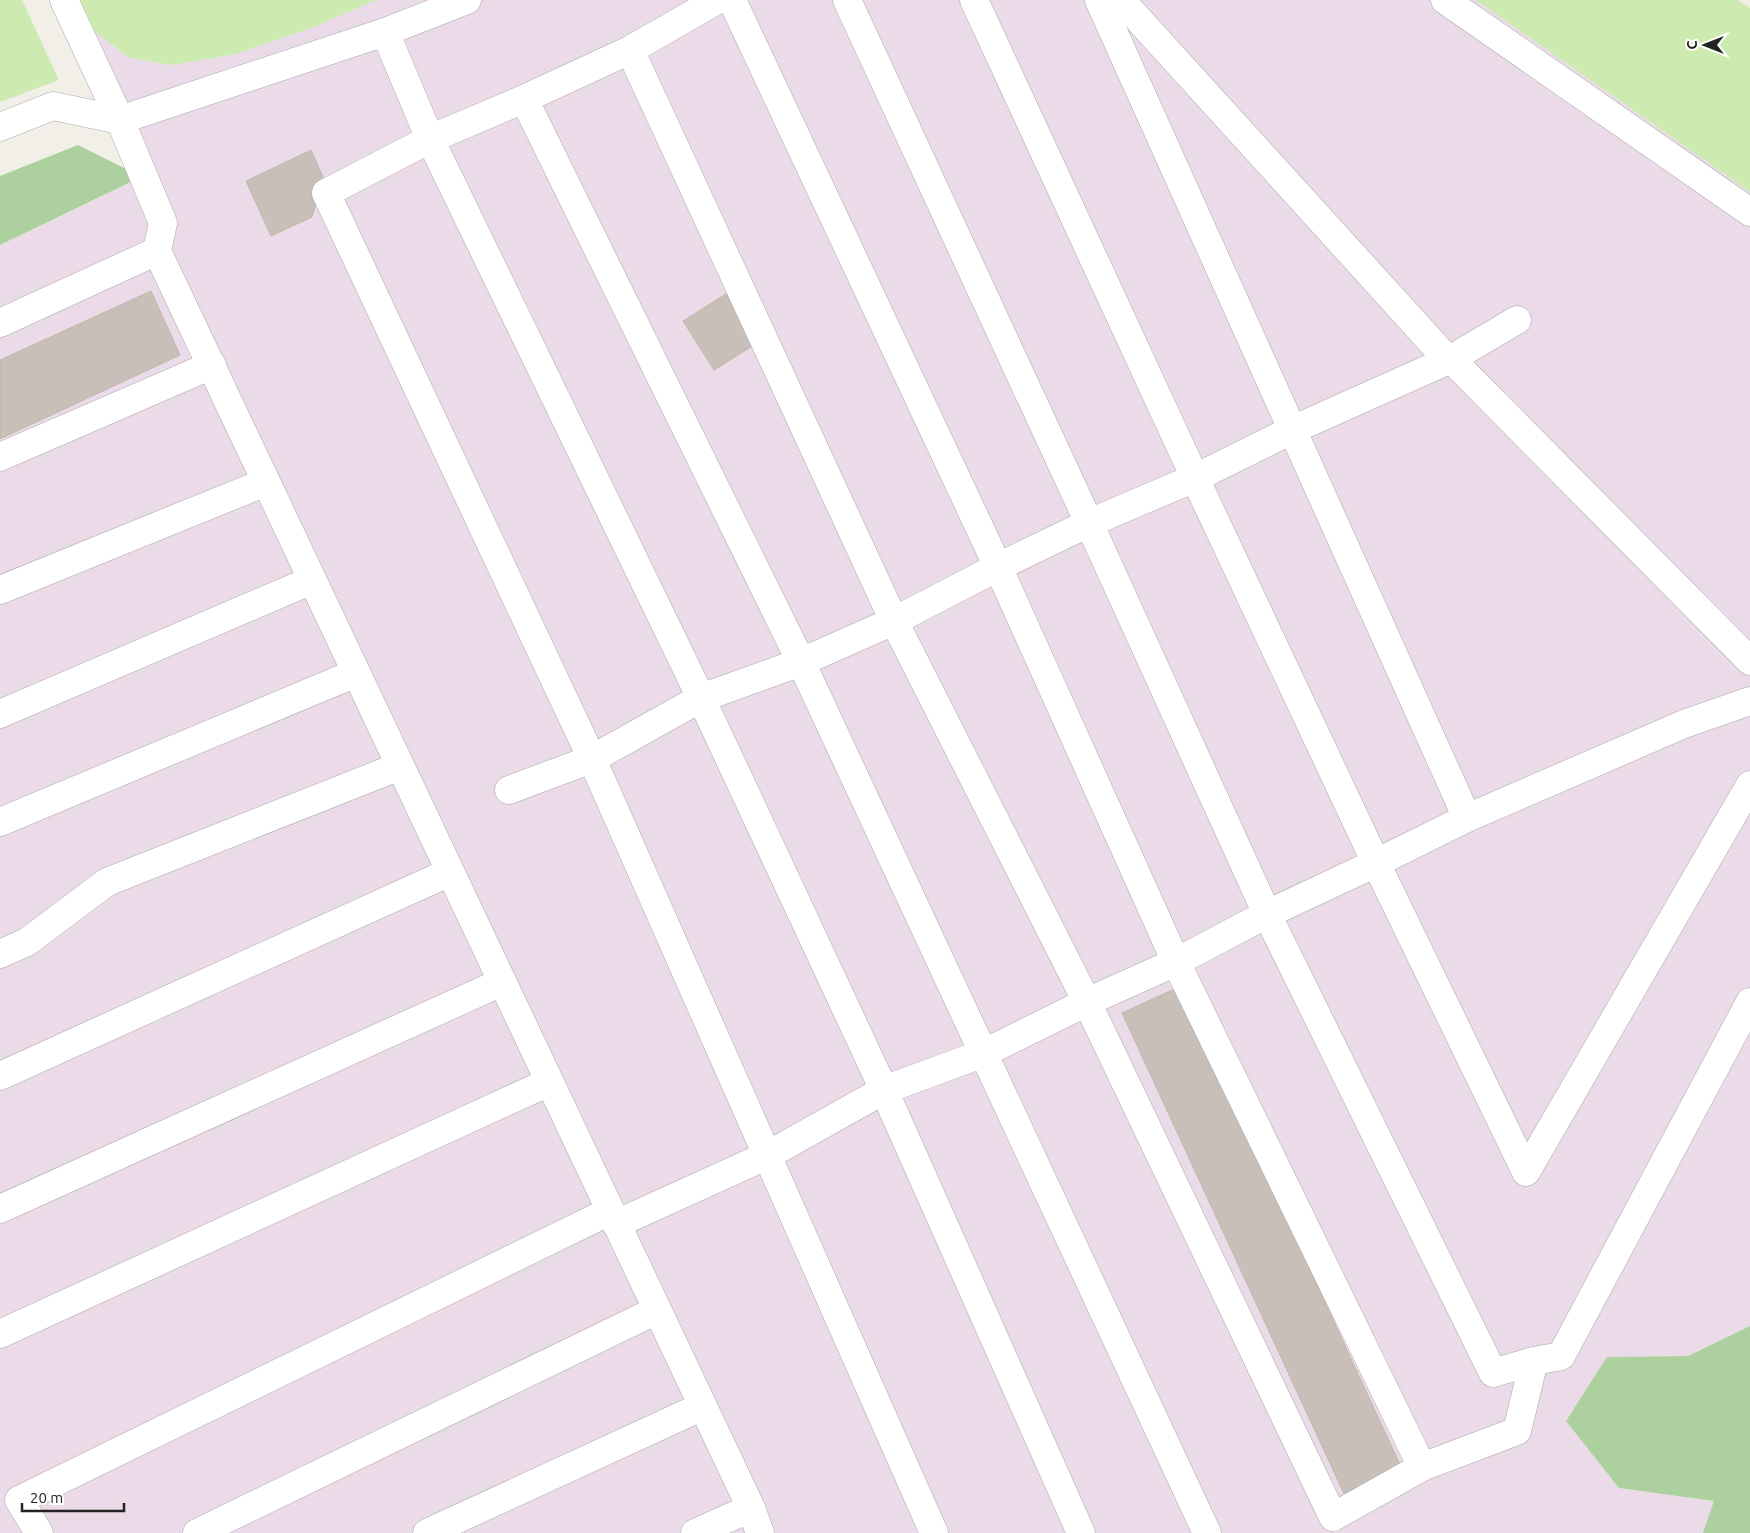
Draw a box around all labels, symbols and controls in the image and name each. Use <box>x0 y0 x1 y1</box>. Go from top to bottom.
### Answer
north arrow <box>1680 20 1730 70</box>
text: С <box>1684 40 1700 49</box>
scale bar <box>22 1480 125 1512</box>
text: 20 m <box>30 1489 63 1506</box>

